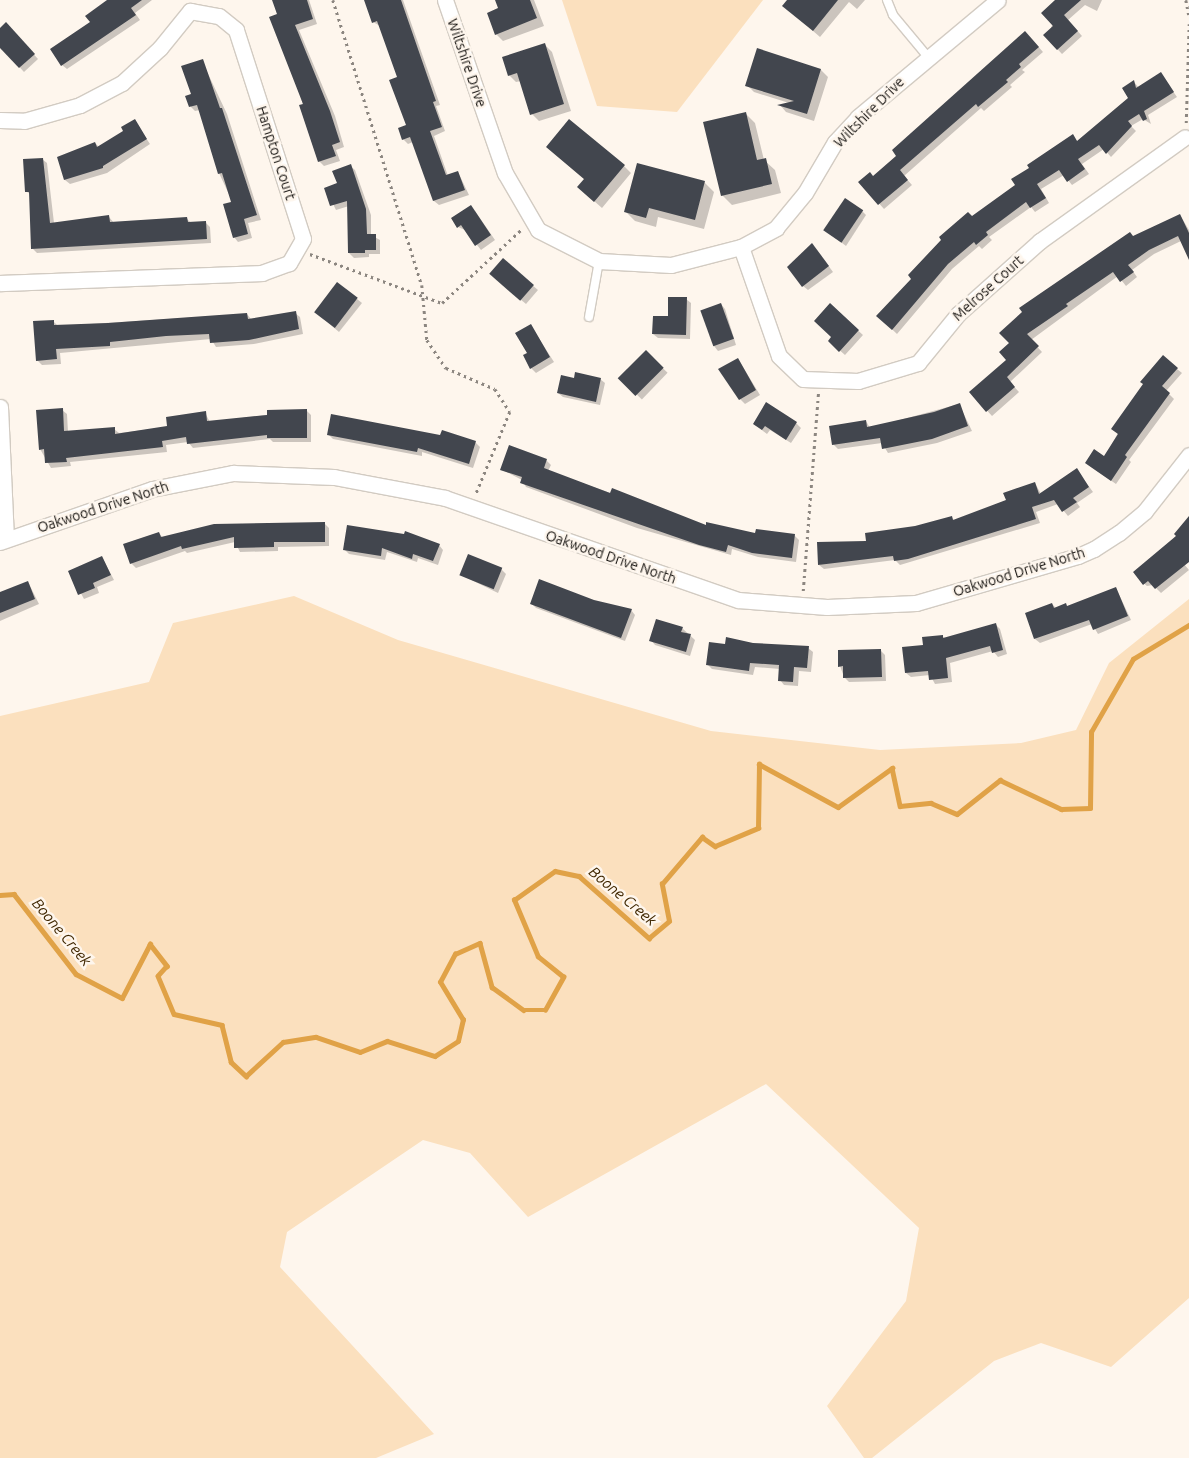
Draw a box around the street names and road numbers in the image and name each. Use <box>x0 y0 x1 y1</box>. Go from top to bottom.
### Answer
street label: Wiltshire Drive <box>444 16 490 110</box>
street label: Wiltshire Drive <box>830 73 908 151</box>
street label: Hampton Court <box>253 104 299 202</box>
street label: Melrose Court <box>949 252 1027 324</box>
street label: Oakwood Drive North <box>35 478 171 536</box>
street label: Oakwood Drive North <box>543 527 679 587</box>
street label: Oakwood Drive North <box>951 544 1087 600</box>

